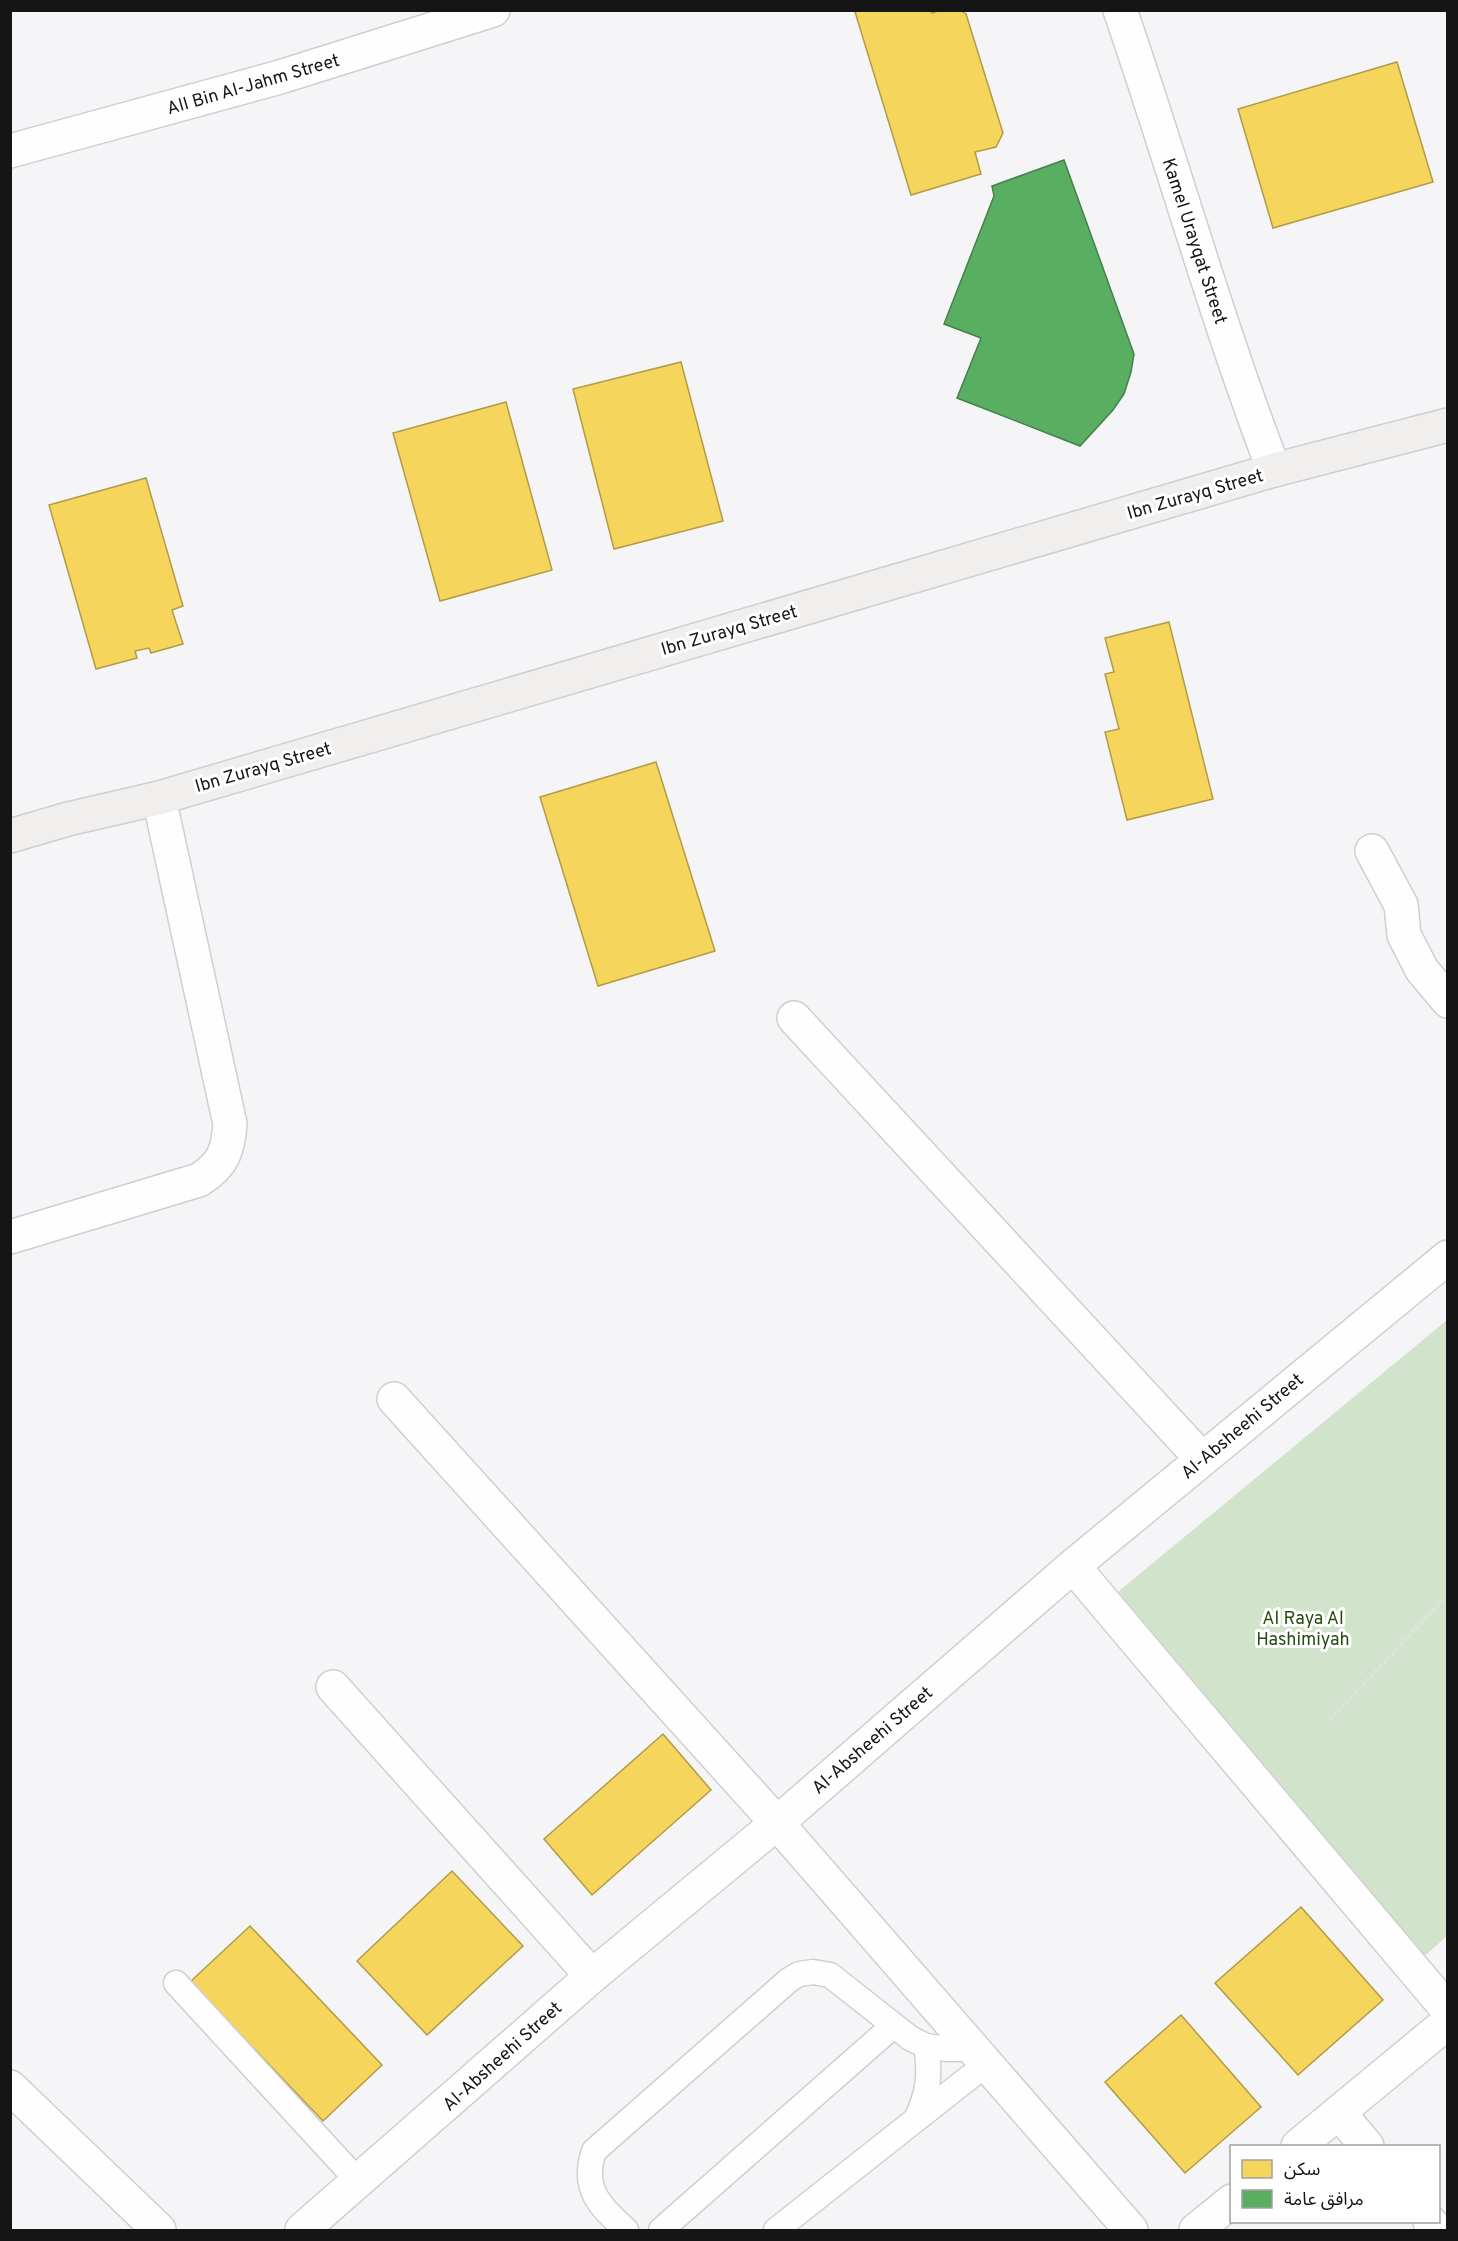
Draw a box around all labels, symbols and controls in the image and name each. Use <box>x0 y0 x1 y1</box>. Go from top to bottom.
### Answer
street label: AlI Bin Al-Jahm Street <box>164 50 343 121</box>
street label: Kamel Urayqat Street <box>1156 155 1231 327</box>
street label: Ibn Zurayq Street <box>1125 465 1266 526</box>
street label: Ibn Zurayq Street <box>659 601 800 662</box>
street label: Ibn Zurayq Street <box>193 738 334 799</box>
street label: Al-Absheehi Street <box>1177 1369 1309 1485</box>
park label: Al Raya Al Hashimiyah <box>1256 1608 1350 1652</box>
street label: Al-Absheehi Street <box>808 1682 938 1800</box>
street label: Al-Absheehi Street <box>438 1997 568 2117</box>
legend <box>1230 2145 1440 2223</box>
text: سكن <box>1284 2159 1320 2182</box>
text: مرافق عامة <box>1284 2189 1364 2212</box>

